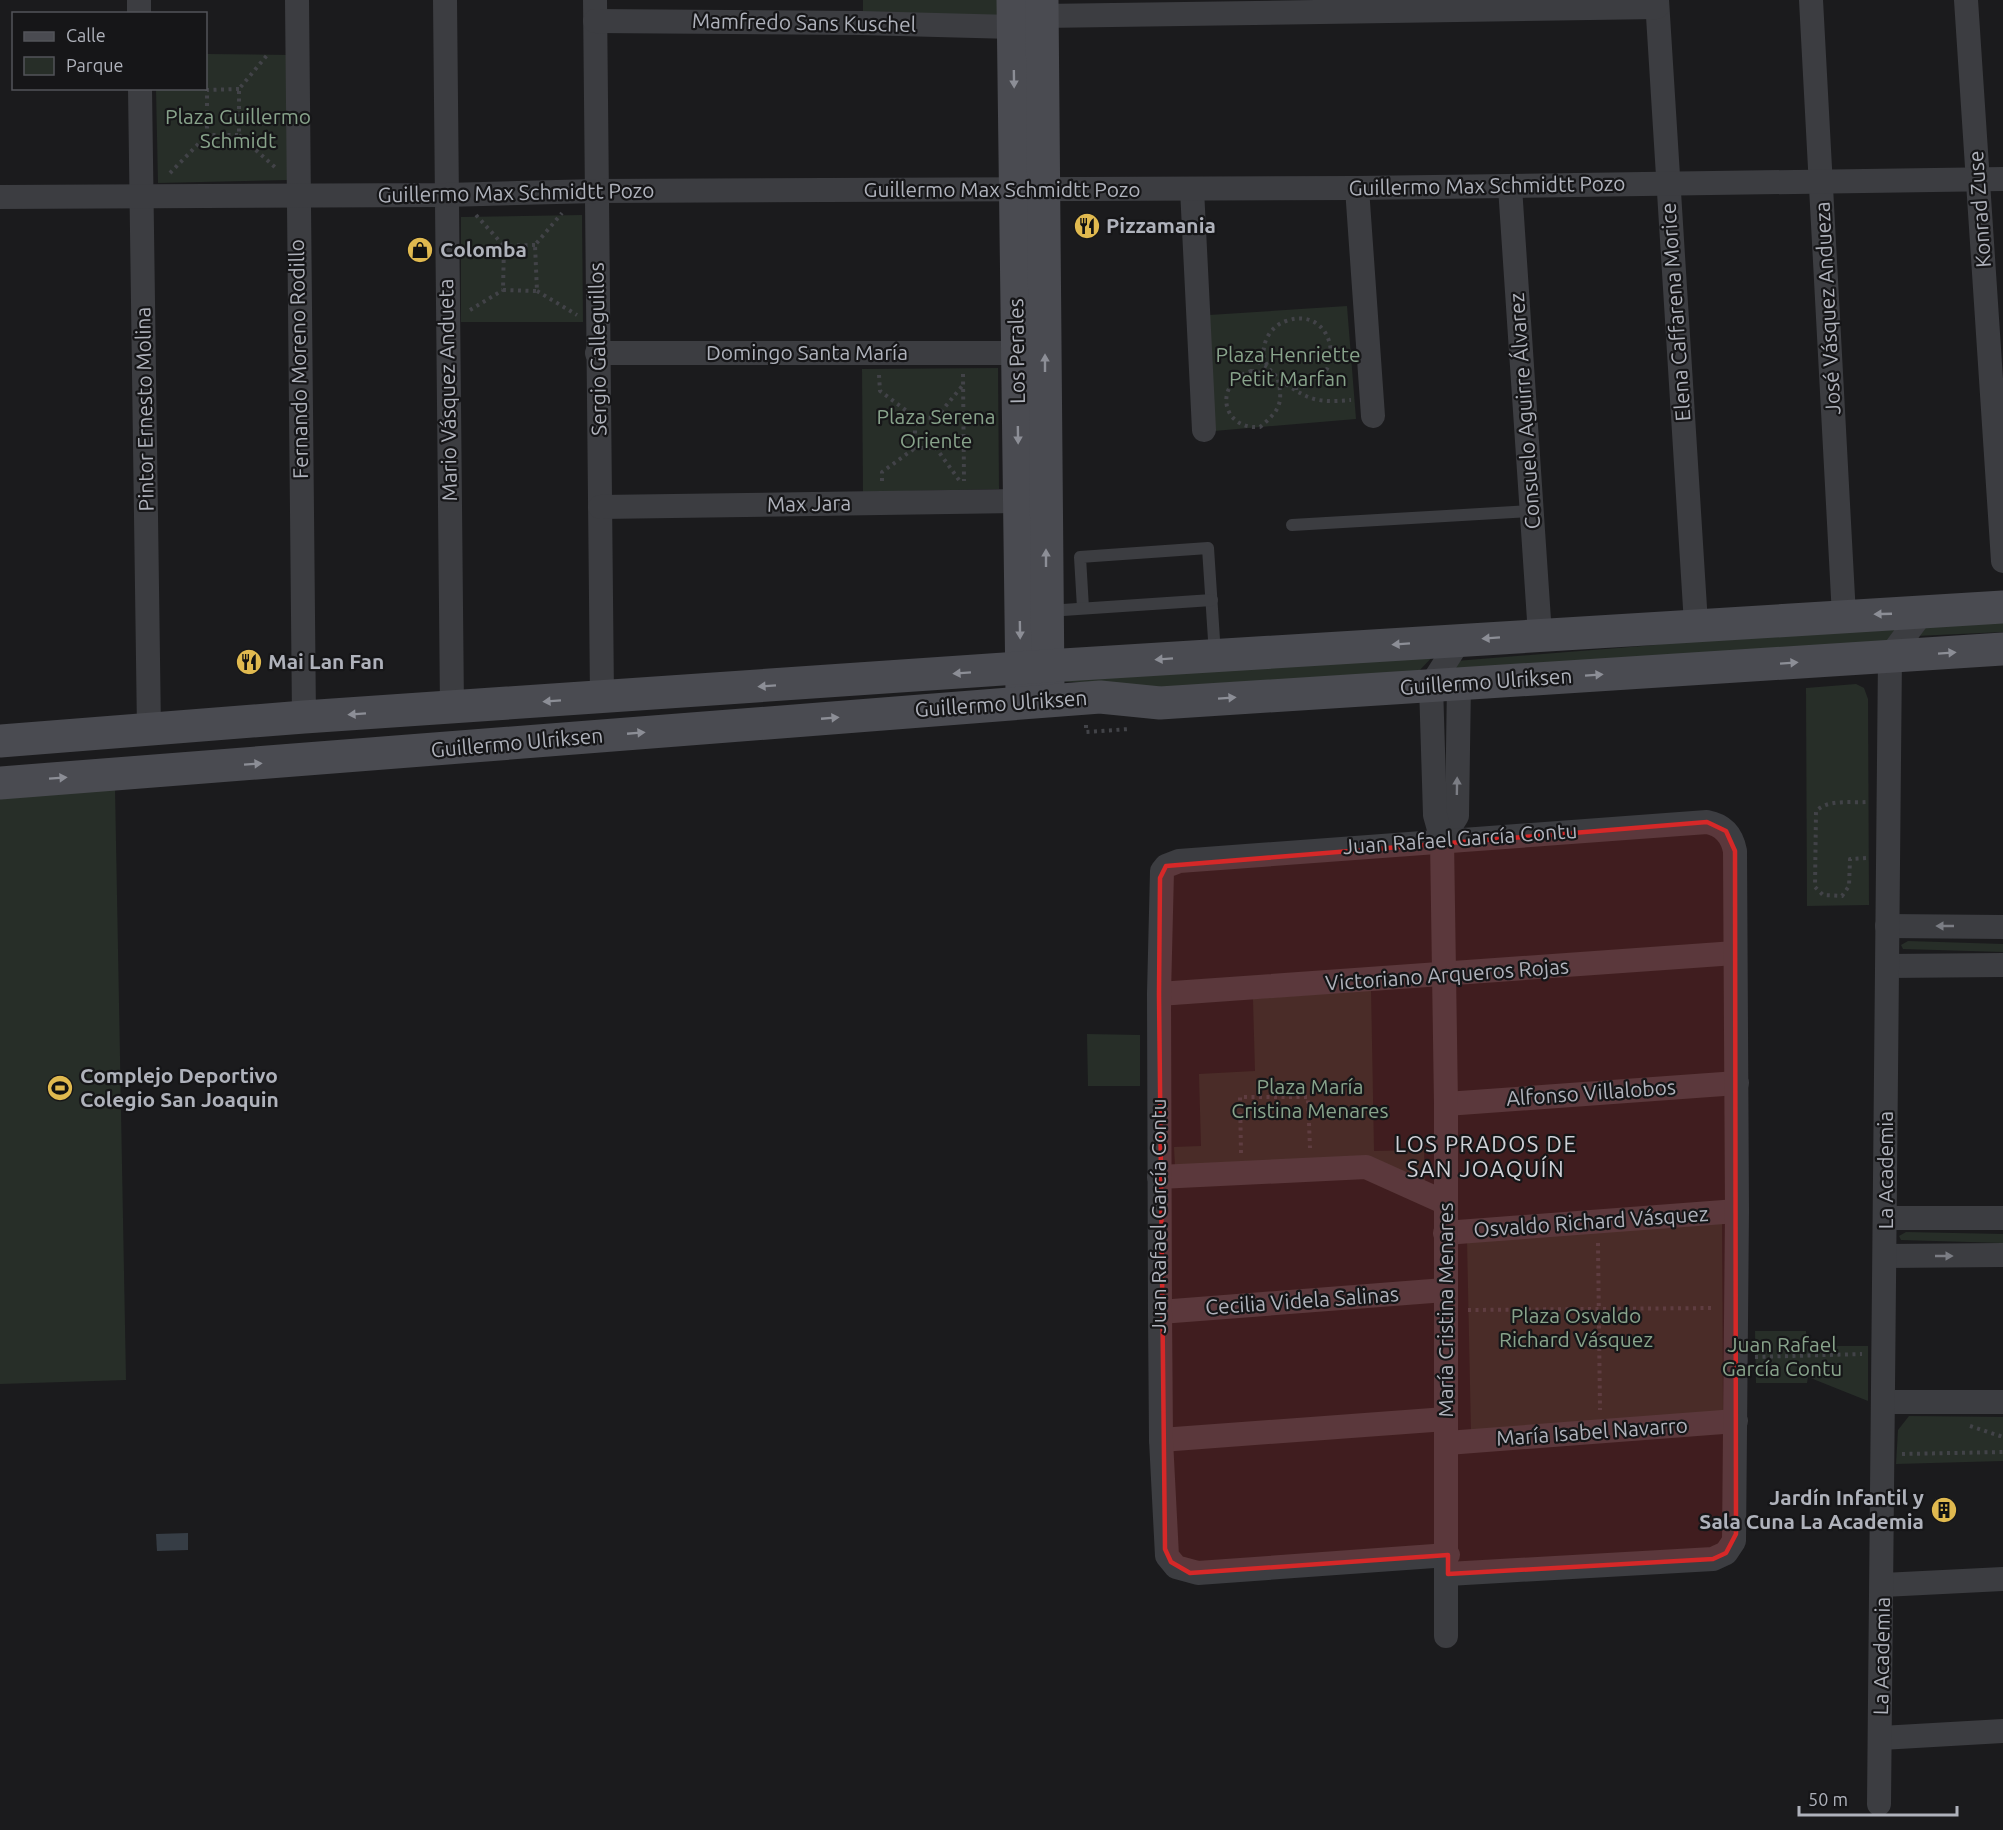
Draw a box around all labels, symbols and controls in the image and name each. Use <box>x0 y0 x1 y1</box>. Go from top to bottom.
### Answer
street label: Mamfredo Sans Kuschel <box>692 8 916 36</box>
legend <box>12 12 207 90</box>
text: Calle <box>66 25 106 45</box>
text: Parque <box>66 55 123 75</box>
one-way arrow <box>1009 70 1019 89</box>
park label: Plaza Guillermo Schmidt <box>165 104 311 152</box>
street label: Konrad Zuse <box>1963 150 1995 268</box>
street label: Guillermo Max Schmidtt Pozo <box>1348 171 1626 199</box>
street label: Guillermo Max Schmidtt Pozo <box>864 177 1141 201</box>
street label: Guillermo Max Schmidtt Pozo <box>377 178 655 206</box>
street label: José Vásquez Andueza <box>1809 201 1845 415</box>
street label: Elena Caffarena Morice <box>1655 202 1695 422</box>
restaurant icon: Pizzamania <box>1072 211 1102 241</box>
place label: Pizzamania <box>1106 213 1216 237</box>
shop icon: Colomba <box>405 235 435 265</box>
place label: Colomba <box>440 237 527 261</box>
street label: Fernando Moreno Rodillo <box>284 239 312 479</box>
street label: Sergio Galleguillos <box>583 262 611 436</box>
street label: Mario Vásquez Andueta <box>433 278 461 502</box>
street label: Consuelo Aguirre Álvarez <box>1504 292 1544 530</box>
street label: Los Perales <box>1003 298 1029 404</box>
street label: Pintor Ernesto Molina <box>130 307 158 512</box>
street label: Domingo Santa María <box>706 340 908 364</box>
park label: Plaza Henriette Petit Marfan <box>1215 342 1361 390</box>
one-way arrow <box>1040 354 1050 373</box>
park label: Plaza Serena Oriente <box>876 404 996 452</box>
one-way arrow <box>1013 425 1023 444</box>
street label: Max Jara <box>767 490 851 516</box>
one-way arrow <box>1041 549 1051 568</box>
one-way arrow <box>1874 610 1893 619</box>
one-way arrow <box>1015 620 1025 639</box>
one-way arrow <box>1481 633 1500 643</box>
one-way arrow <box>1391 640 1410 649</box>
restaurant icon: Mai Lan Fan <box>234 647 264 677</box>
one-way arrow <box>1937 648 1956 657</box>
place label: Mai Lan Fan <box>268 649 384 673</box>
one-way arrow <box>1155 654 1174 664</box>
one-way arrow <box>1779 658 1798 667</box>
street label: Guillermo Ulriksen <box>1399 663 1573 699</box>
one-way arrow <box>952 668 971 678</box>
one-way arrow <box>1585 670 1604 680</box>
one-way arrow <box>758 681 777 691</box>
street label: Guillermo Ulriksen <box>914 685 1088 721</box>
one-way arrow <box>1217 694 1236 703</box>
one-way arrow <box>542 696 561 705</box>
one-way arrow <box>348 709 367 719</box>
one-way arrow <box>821 713 840 723</box>
street label: Guillermo Ulriksen <box>430 723 604 761</box>
one-way arrow <box>626 728 645 738</box>
one-way arrow <box>243 759 262 768</box>
one-way arrow <box>49 773 68 783</box>
one-way arrow <box>1452 776 1462 795</box>
street label: Juan Rafael García Contu <box>1342 818 1578 858</box>
one-way arrow <box>1936 921 1955 931</box>
street label: Victoriano Arqueros Rojas <box>1324 954 1570 994</box>
place label: Complejo Deportivo Colegio San Joaquin <box>80 1063 279 1111</box>
sports icon: Complejo Deportivo Colegio San Joaquin <box>45 1073 75 1103</box>
park label: Plaza María Cristina Menares <box>1231 1074 1389 1122</box>
street label: Alfonso Villalobos <box>1505 1074 1677 1110</box>
street label: Juan Rafael García Contu <box>1146 1099 1170 1333</box>
street label: La Academia <box>1873 1111 1897 1229</box>
district label: LOS PRADOS DE SAN JOAQUÍN <box>1395 1131 1577 1181</box>
street label: Osvaldo Richard Vásquez <box>1473 1201 1709 1241</box>
street label: María Cristina Menares <box>1433 1203 1457 1417</box>
one-way arrow <box>1935 1251 1954 1261</box>
street label: Cecilia Videla Salinas <box>1204 1281 1400 1319</box>
park label: Plaza Osvaldo Richard Vásquez <box>1499 1303 1653 1351</box>
park label: Juan Rafael García Contu <box>1722 1332 1842 1380</box>
street label: María Isabel Navarro <box>1495 1412 1689 1450</box>
place label: Jardín Infantil y Sala Cuna La Academia <box>1699 1485 1924 1533</box>
building icon: Jardín Infantil y Sala Cuna La Academia <box>1929 1495 1959 1525</box>
street label: La Academia <box>1868 1597 1894 1715</box>
scale bar <box>1799 1779 1956 1817</box>
text: 50 m <box>1808 1789 1848 1809</box>

